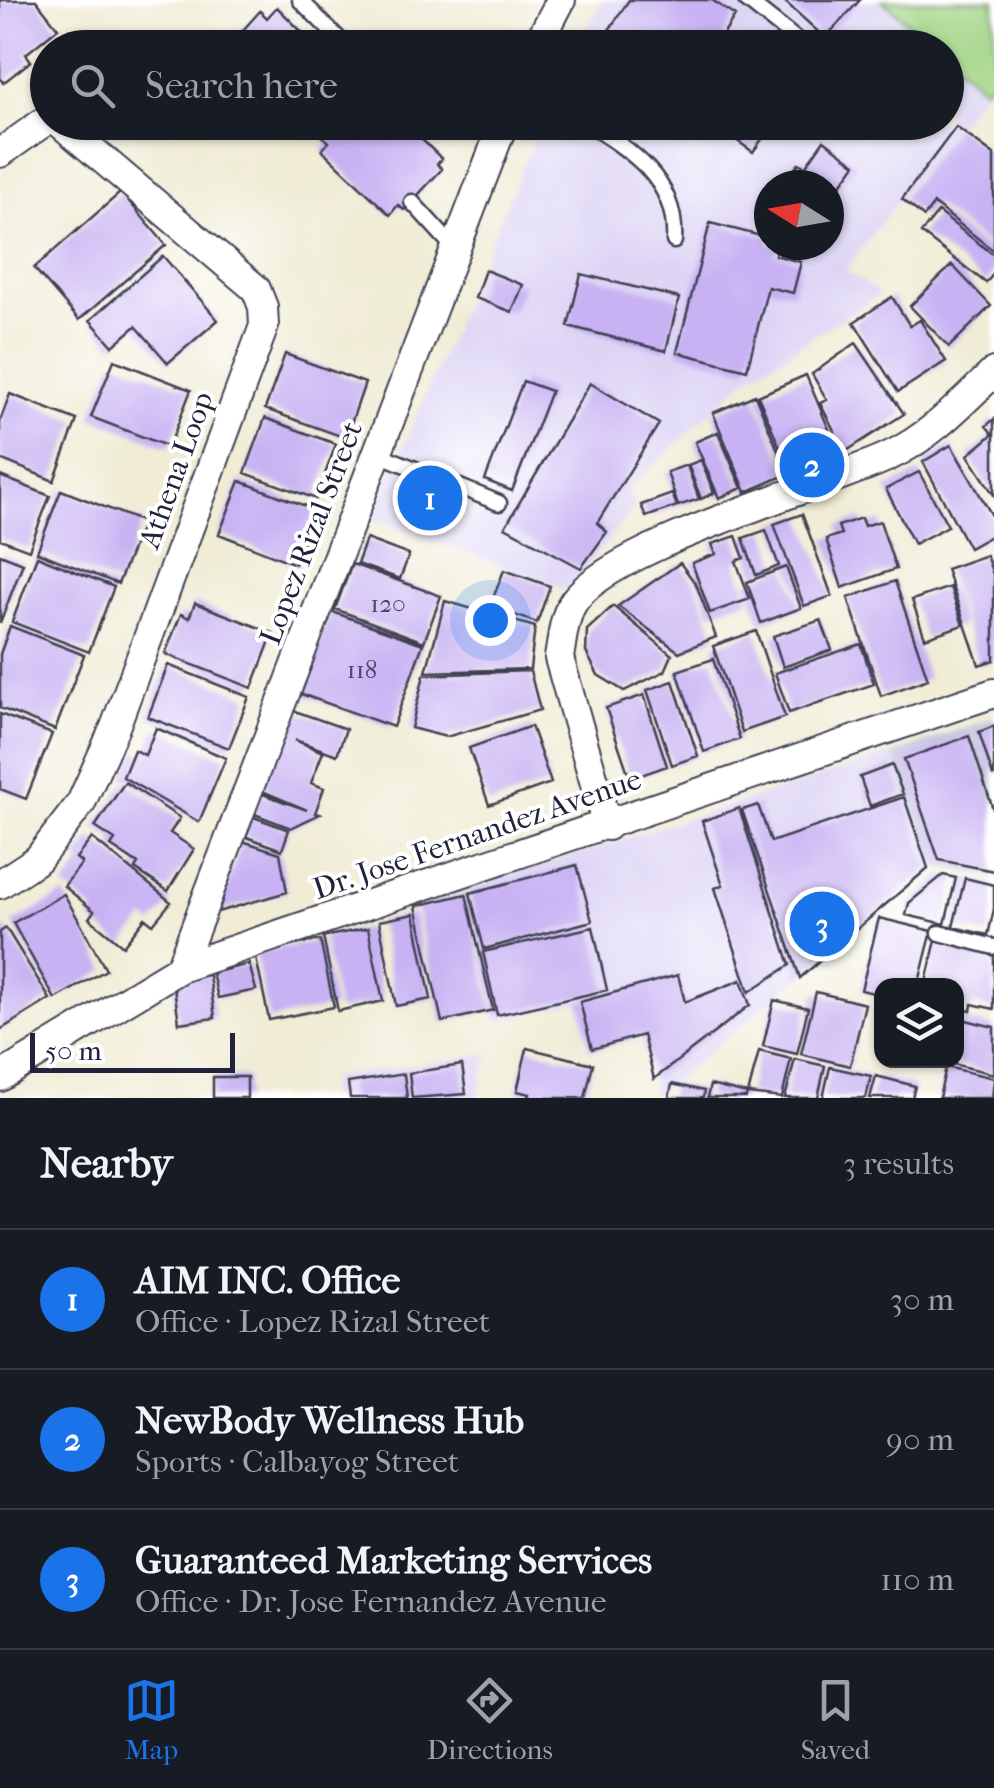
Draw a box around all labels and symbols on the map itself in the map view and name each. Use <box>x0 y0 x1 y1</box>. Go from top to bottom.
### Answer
north arrow <box>754 170 844 260</box>
street label: Athena Loop <box>132 387 221 554</box>
street label: Lopez Rizal Street <box>253 417 370 650</box>
pin: 2 <box>780 428 844 502</box>
pin: 1 <box>398 460 462 536</box>
house number: 120 <box>370 589 406 618</box>
your location <box>465 595 516 646</box>
house number: 118 <box>347 655 377 684</box>
street label: Dr. Jose Fernandez Avenue <box>308 762 646 907</box>
pin: 3 <box>790 886 854 962</box>
scale bar <box>30 1028 235 1072</box>

